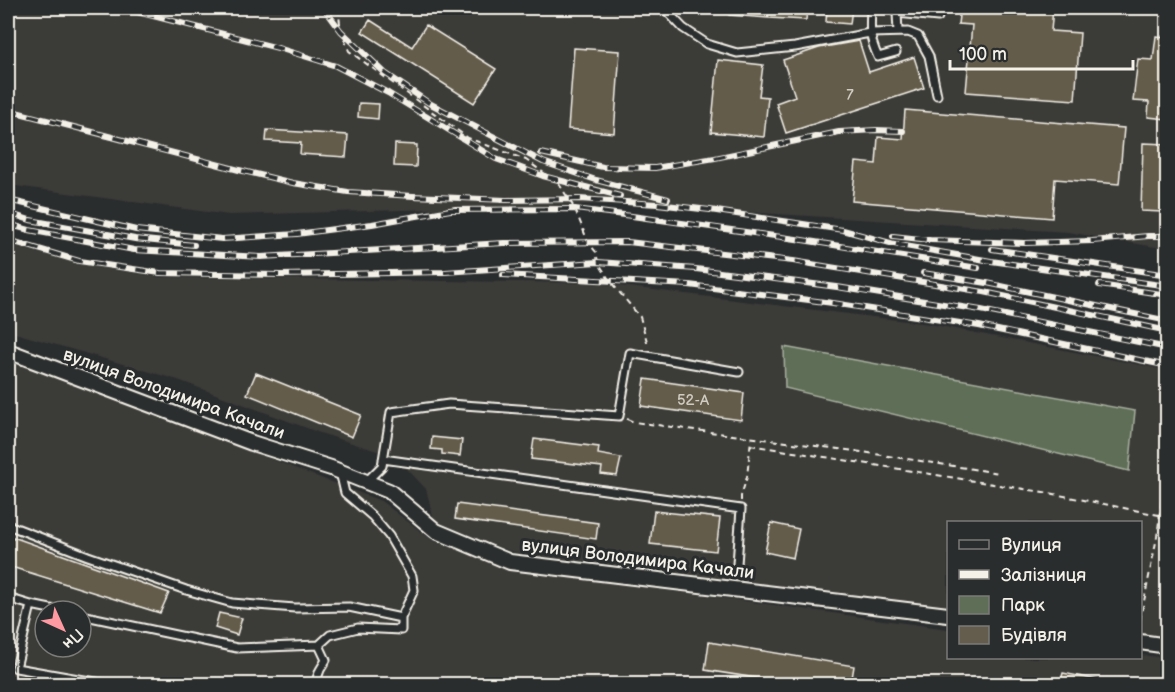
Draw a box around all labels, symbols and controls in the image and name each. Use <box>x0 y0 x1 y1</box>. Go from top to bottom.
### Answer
scale bar <box>950 33 1133 71</box>
text: 100 m <box>959 44 1007 65</box>
house number: 7 <box>846 86 854 105</box>
street label: вулиця Володимира Качали <box>60 344 288 444</box>
house number: 52-А <box>677 391 710 410</box>
legend <box>947 521 1142 659</box>
street label: вулиця Володимира Качали <box>520 534 756 584</box>
text: Вулиця <box>1001 535 1062 556</box>
text: Залізниця <box>1001 565 1086 586</box>
text: Парк <box>1001 595 1045 616</box>
north arrow <box>33 599 93 659</box>
text: Пн <box>58 624 87 653</box>
text: Будівля <box>1001 625 1067 646</box>

